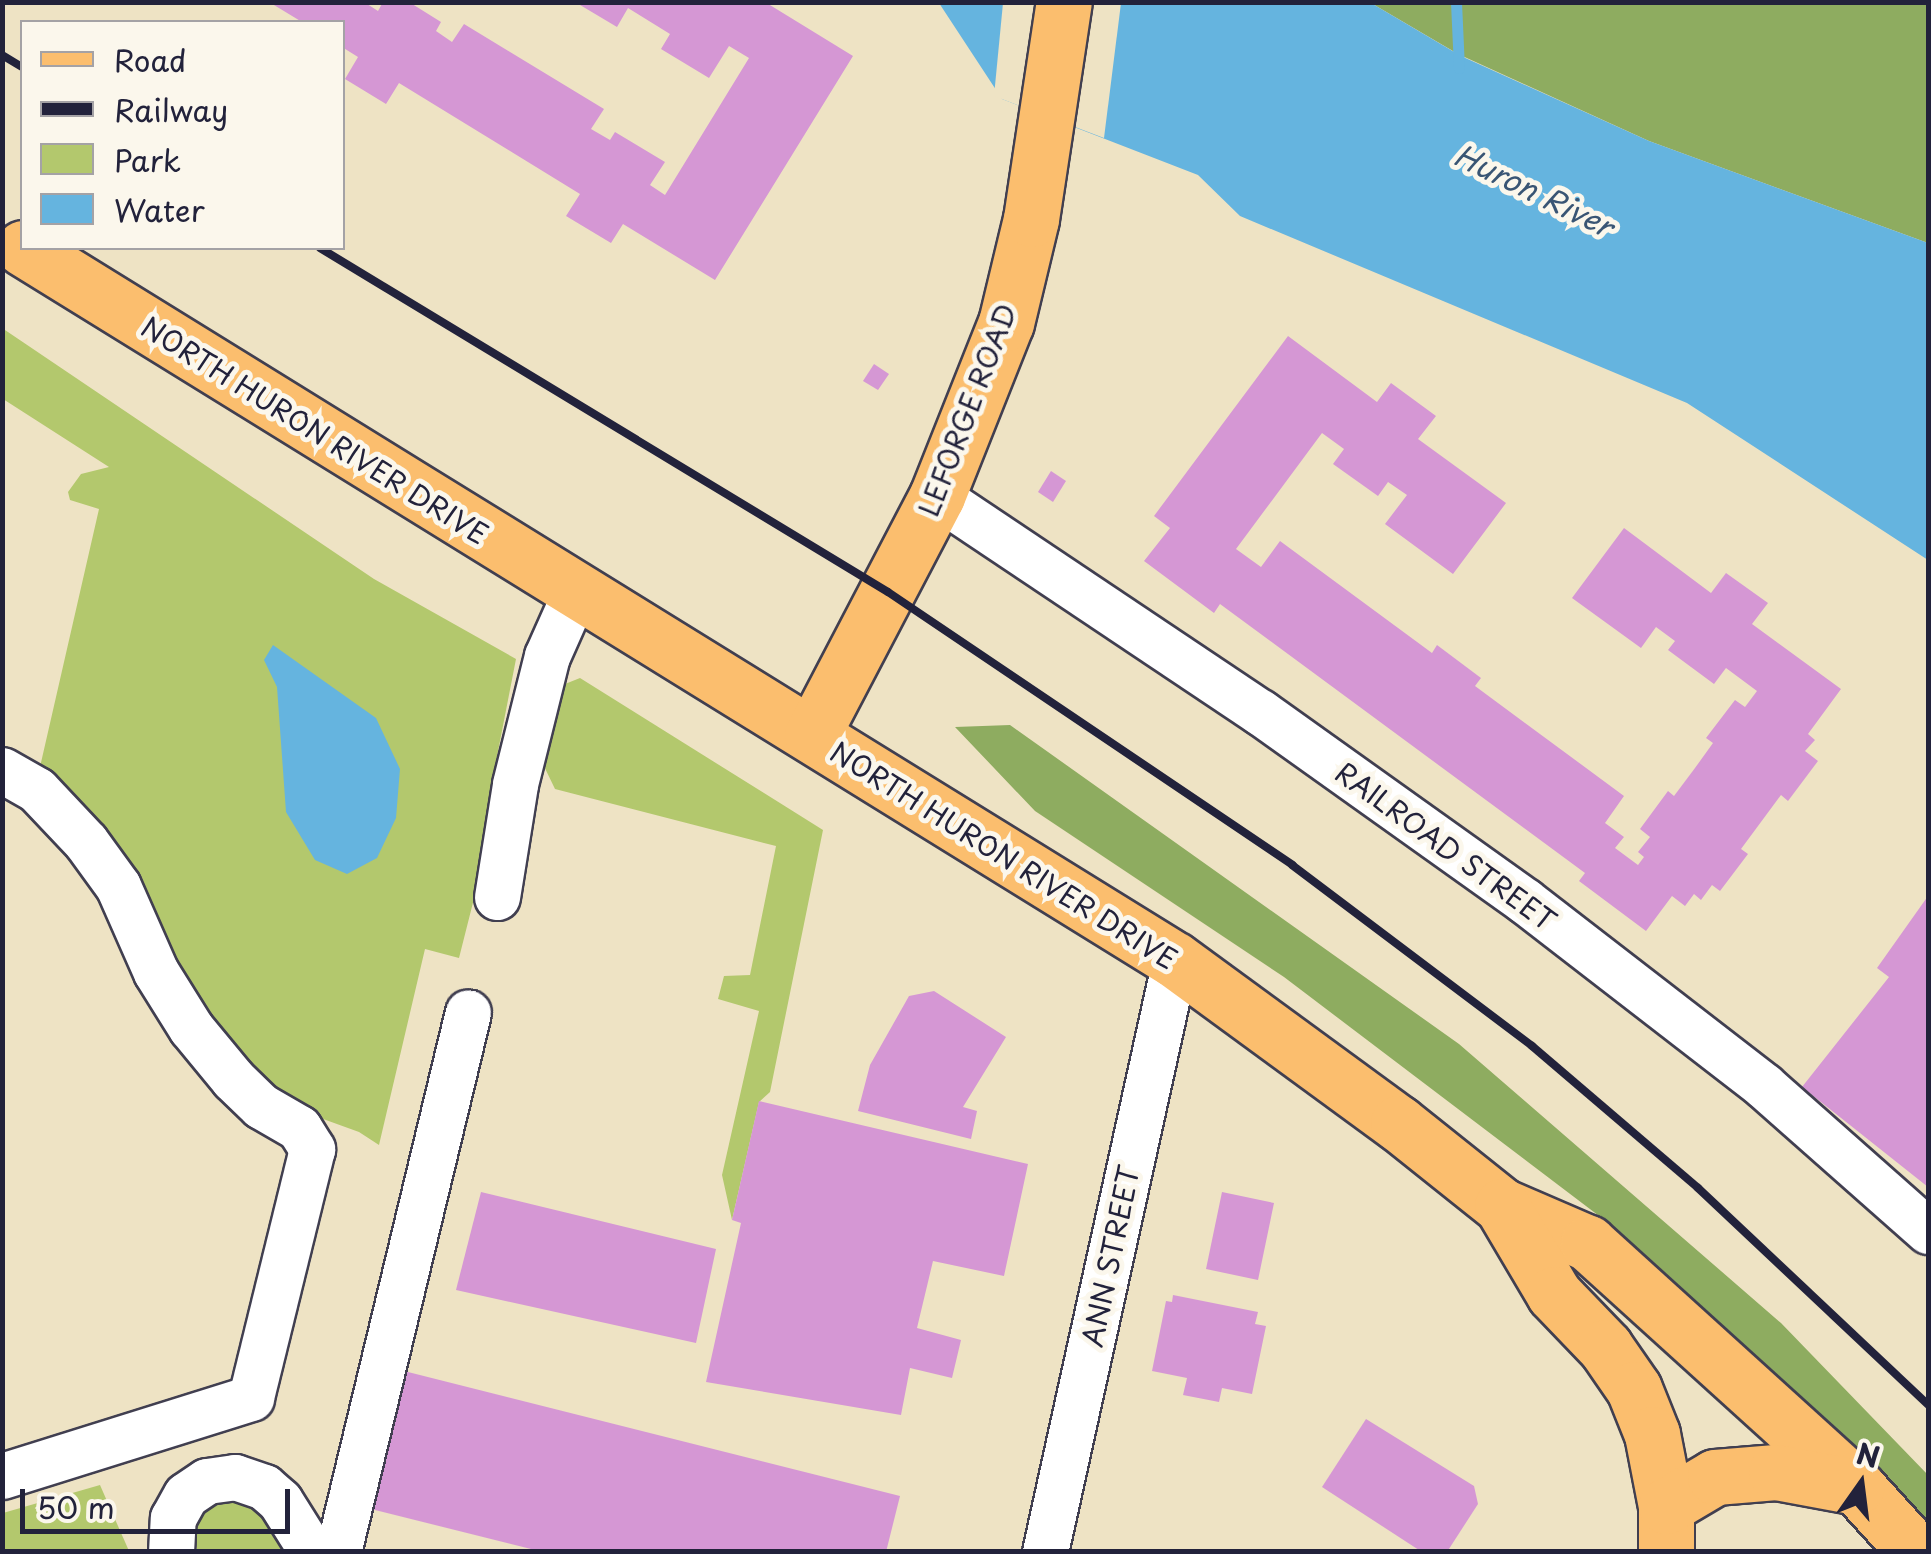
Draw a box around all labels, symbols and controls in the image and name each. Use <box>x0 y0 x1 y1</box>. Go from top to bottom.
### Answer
legend <box>20 20 345 250</box>
text: Road <box>114 37 187 82</box>
text: Railway <box>114 87 228 132</box>
water label: Huron River <box>1448 136 1620 244</box>
text: Park <box>114 137 181 182</box>
text: Water <box>114 187 205 232</box>
street label: LEFORGE ROAD <box>911 299 1023 521</box>
street label: NORTH HURON RIVER DRIVE <box>133 308 497 552</box>
street label: NORTH HURON RIVER DRIVE <box>822 733 1186 977</box>
street label: RAILROAD STREET <box>1328 754 1564 938</box>
street label: ANN STREET <box>1074 1162 1146 1350</box>
text: N <box>1852 1431 1884 1478</box>
north arrow <box>1811 1434 1911 1534</box>
scale bar <box>25 1469 295 1531</box>
text: 50 m <box>37 1484 115 1529</box>

